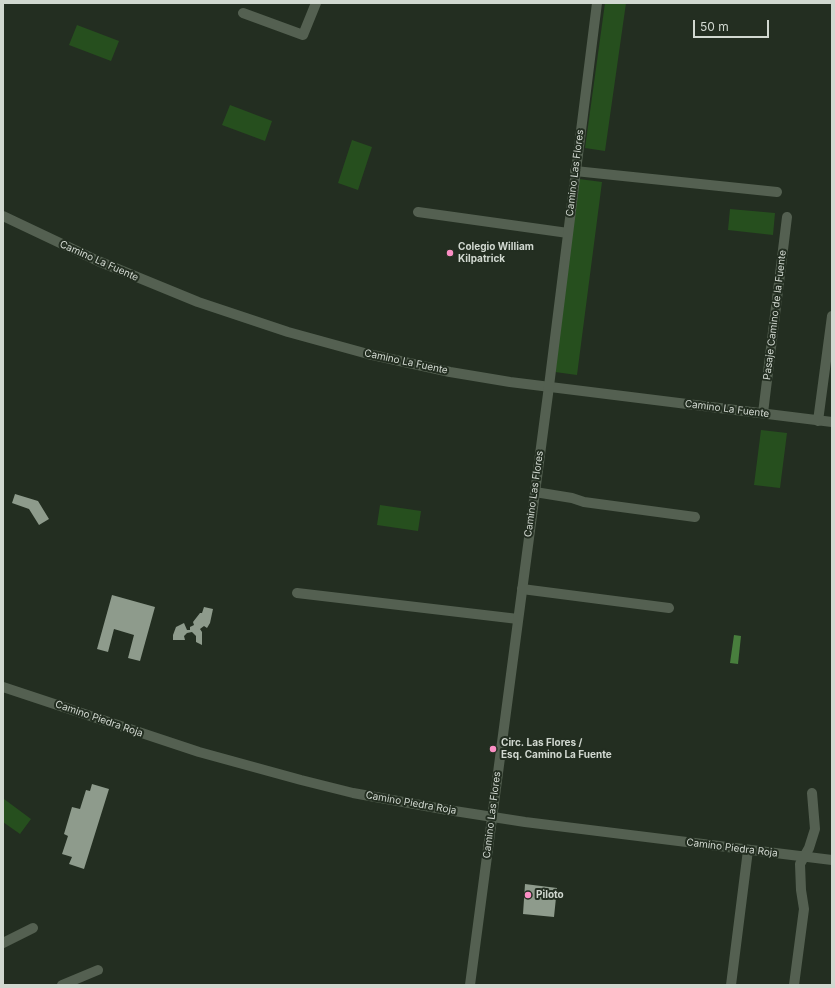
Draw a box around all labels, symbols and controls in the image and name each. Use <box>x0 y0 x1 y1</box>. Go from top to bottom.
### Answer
scale bar <box>695 12 771 38</box>
text: 50 m <box>700 19 729 34</box>
street label: Camino Las Flores <box>564 129 586 217</box>
street label: Camino La Fuente <box>58 238 140 284</box>
place label: Colegio William Kilpatrick <box>458 241 534 264</box>
marker: Colegio William Kilpatrick <box>445 248 455 258</box>
street label: Pasaje Camino de la Fuente <box>761 249 789 381</box>
street label: Camino La Fuente <box>363 347 449 377</box>
street label: Camino La Fuente <box>684 398 770 420</box>
street label: Camino Las Flores <box>522 450 546 538</box>
street label: Camino Piedra Roja <box>54 698 144 740</box>
place label: Circ. Las Flores / Esq. Camino La Fuente <box>501 737 612 760</box>
marker: Circ. Las Flores / Esq. Camino La Fuente <box>488 744 498 754</box>
street label: Camino Las Flores <box>481 771 503 859</box>
street label: Camino Piedra Roja <box>365 789 457 817</box>
street label: Camino Piedra Roja <box>686 836 778 860</box>
place label: Piloto <box>536 889 564 901</box>
marker: Piloto <box>523 890 533 900</box>

